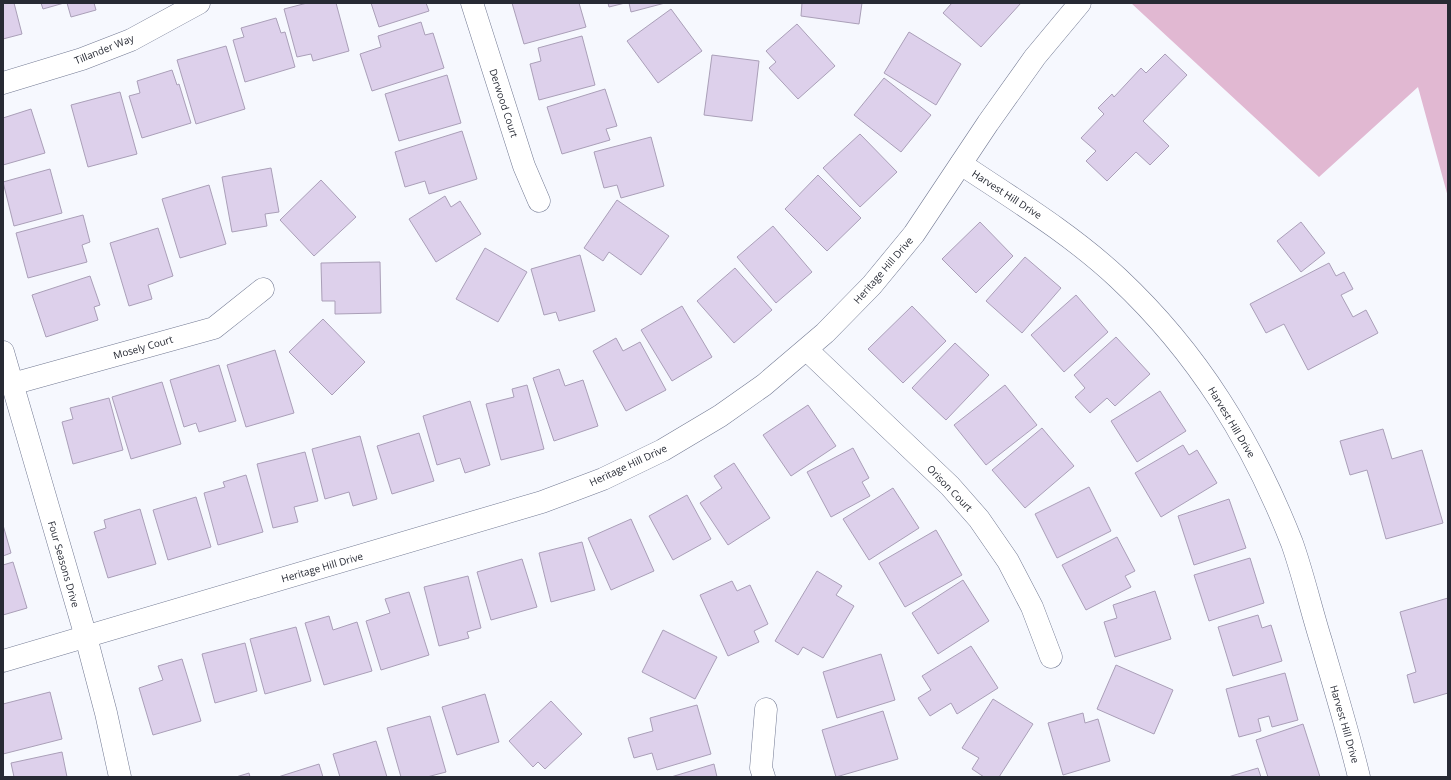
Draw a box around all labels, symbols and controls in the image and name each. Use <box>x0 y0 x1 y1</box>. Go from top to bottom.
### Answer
street label: Tillander Way <box>72 30 137 67</box>
street label: Derwood Court <box>486 67 522 140</box>
street label: Harvest Hill Drive <box>969 166 1045 222</box>
street label: Heritage Hill Drive <box>850 233 916 306</box>
street label: Mosely Court <box>111 332 175 362</box>
street label: Harvest Hill Drive <box>1205 384 1259 460</box>
street label: Heritage Hill Drive <box>587 441 670 489</box>
street label: Orison Court <box>924 462 976 515</box>
street label: Four Seasons Drive <box>45 519 83 609</box>
street label: Heritage Hill Drive <box>280 549 365 585</box>
street label: Harvest Hill Drive <box>1327 683 1363 765</box>

